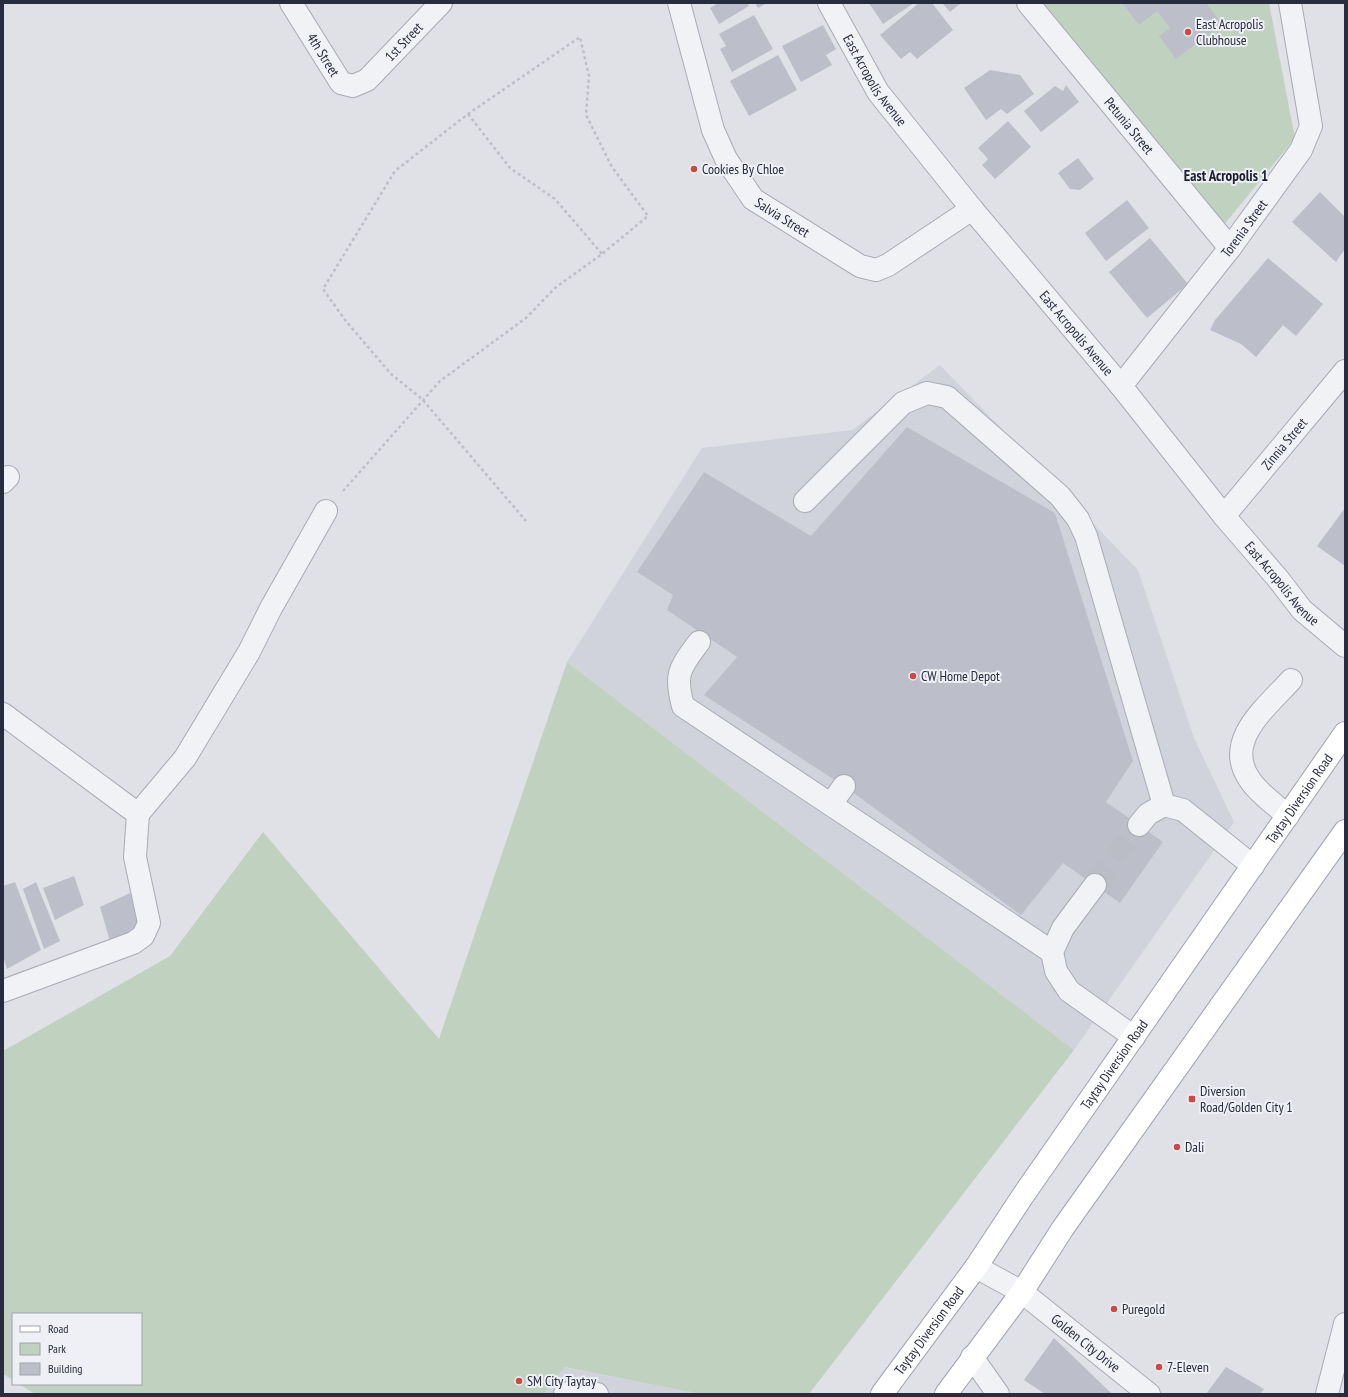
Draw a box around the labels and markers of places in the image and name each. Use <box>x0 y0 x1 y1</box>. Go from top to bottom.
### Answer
place label: East Acropolis Clubhouse <box>1196 15 1264 49</box>
marker: East Acropolis Clubhouse <box>1183 27 1193 37</box>
place label: Cookies By Chloe <box>702 160 784 178</box>
marker: Cookies By Chloe <box>689 164 699 174</box>
place label: CW Home Depot <box>921 667 1000 685</box>
marker: CW Home Depot <box>908 671 918 681</box>
place label: Diversion Road/Golden City 1 <box>1200 1082 1293 1116</box>
marker: Diversion Road/Golden City 1 <box>1187 1094 1197 1104</box>
place label: Dali <box>1185 1138 1204 1156</box>
marker: Dali <box>1172 1142 1182 1152</box>
place label: Puregold <box>1122 1300 1165 1318</box>
marker: Puregold <box>1109 1304 1119 1314</box>
place label: 7-Eleven <box>1167 1358 1209 1376</box>
marker: 7-Eleven <box>1154 1362 1164 1372</box>
place label: SM City Taytay <box>527 1372 597 1390</box>
marker: SM City Taytay <box>514 1376 524 1386</box>

